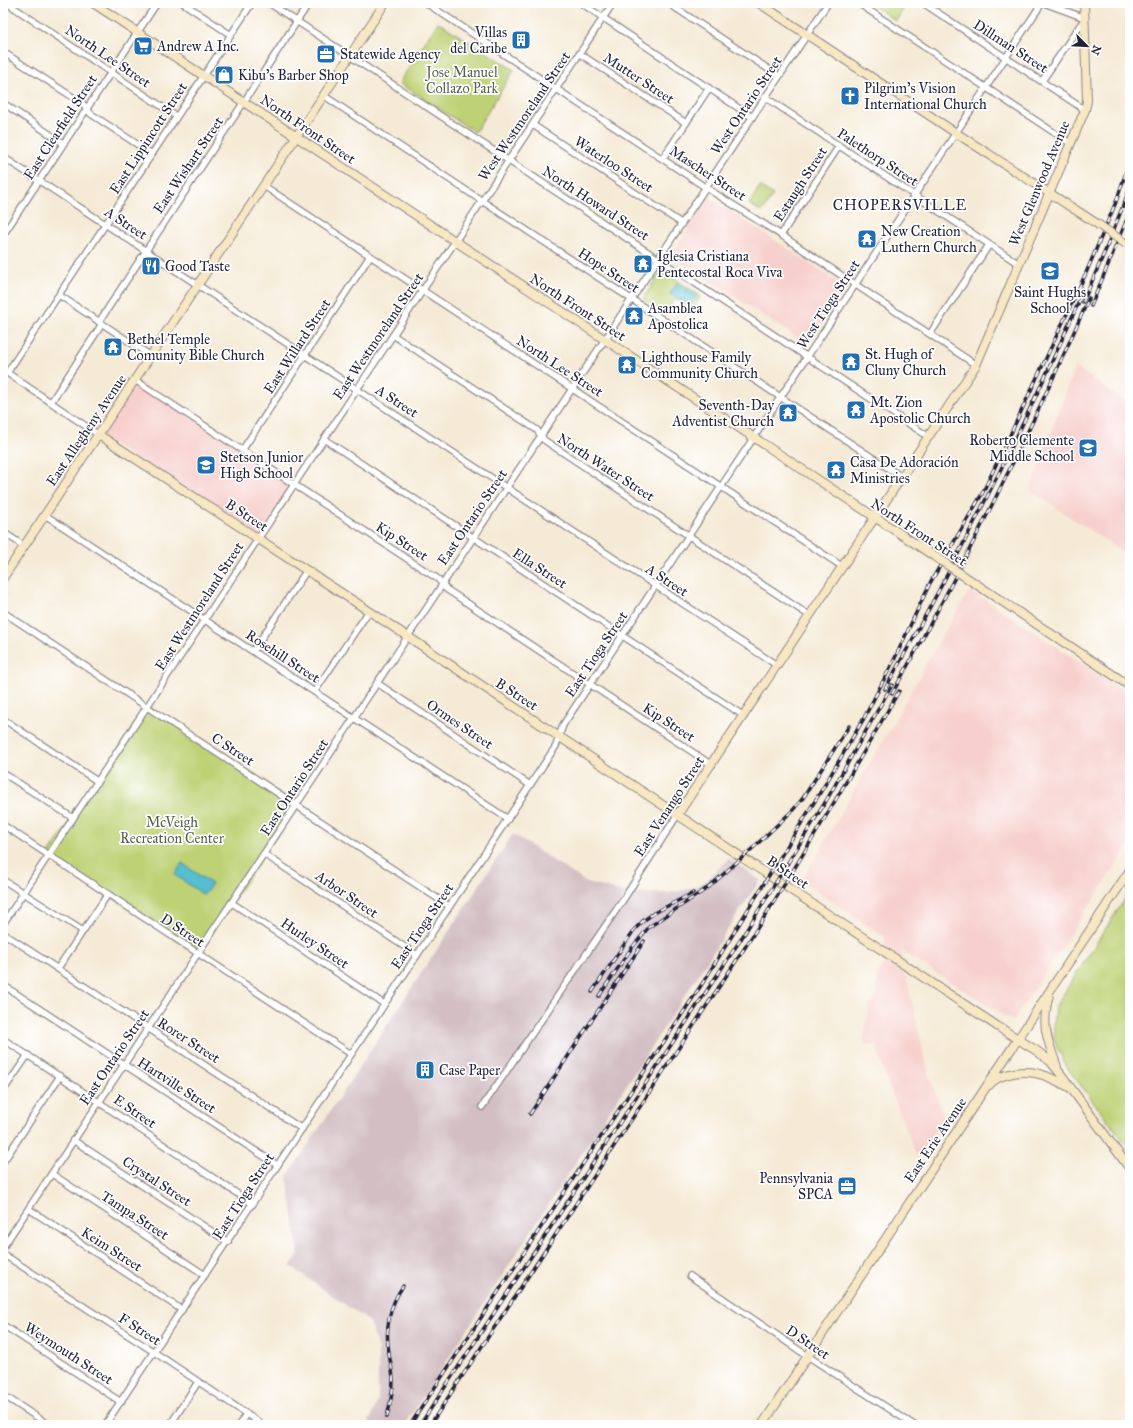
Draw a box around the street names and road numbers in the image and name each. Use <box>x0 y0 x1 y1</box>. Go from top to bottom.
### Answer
street label: Dillman Street <box>970 16 1051 77</box>
street label: North Lee Street <box>62 22 154 91</box>
street label: West Westmoreland Street <box>475 48 574 184</box>
street label: Mutter Street <box>600 49 677 108</box>
street label: West Ontario Street <box>707 53 786 158</box>
street label: East Clearfield Street <box>20 72 101 183</box>
street label: East Lippincott Street <box>106 79 191 197</box>
street label: North Front Street <box>257 91 359 168</box>
street label: East Wishart Street <box>150 114 227 217</box>
street label: West Glenwood Avenue <box>1005 118 1074 248</box>
street label: Palethorp Street <box>834 125 921 190</box>
street label: Waterloo Street <box>571 133 656 196</box>
street label: Mascher Street <box>666 142 749 205</box>
street label: Estaugh Street <box>770 144 831 225</box>
street label: North Howard Street <box>539 163 652 244</box>
street label: A Street <box>100 203 150 243</box>
street label: Hope Street <box>575 244 643 297</box>
street label: West Tioga Street <box>793 257 863 352</box>
street label: East Westmoreland Street <box>330 270 427 403</box>
street label: North Front Street <box>526 270 629 345</box>
street label: East Willard Street <box>260 296 334 397</box>
street label: North Lee Street <box>513 332 606 401</box>
street label: East Allegheny Avenue <box>43 371 130 489</box>
street label: A Street <box>371 381 421 421</box>
street label: North Water Street <box>554 430 657 505</box>
street label: East Ontario Street <box>434 466 511 568</box>
street label: B Street <box>222 495 271 535</box>
street label: North Front Street <box>867 495 970 570</box>
street label: Kip Street <box>373 518 431 565</box>
street label: East Westmoreland Street <box>152 539 247 674</box>
street label: Ella Street <box>509 545 570 592</box>
street label: A Street <box>641 560 691 600</box>
street label: East Tioga Street <box>561 608 631 700</box>
street label: Rosehill Street <box>243 626 323 687</box>
street label: B Street <box>492 674 541 714</box>
street label: Ormes Street <box>423 696 496 753</box>
street label: Kip Street <box>640 699 698 746</box>
street label: C Street <box>208 729 257 769</box>
street label: East Ontario Street <box>257 736 332 839</box>
street label: East Venango Street <box>631 753 708 860</box>
street label: B Street <box>763 852 812 893</box>
street label: Arbor Street <box>311 867 381 922</box>
street label: East Tioga Street <box>387 880 457 972</box>
street label: D Street <box>158 910 208 951</box>
street label: Hurley Street <box>277 914 352 972</box>
street label: East Ontario Street <box>76 1006 153 1108</box>
street label: Rorer Street <box>154 1014 223 1067</box>
street label: Hartville Street <box>134 1054 219 1117</box>
street label: E Street <box>110 1091 159 1132</box>
street label: East Erie Avenue <box>901 1094 970 1186</box>
street label: East Tioga Street <box>209 1150 278 1243</box>
street label: Crystal Street <box>119 1153 194 1210</box>
street label: Tampa Street <box>98 1187 172 1244</box>
street label: Keim Street <box>78 1223 145 1275</box>
street label: F Street <box>115 1310 164 1349</box>
street label: Weymouth Street <box>21 1319 116 1388</box>
street label: D Street <box>783 1322 833 1363</box>

